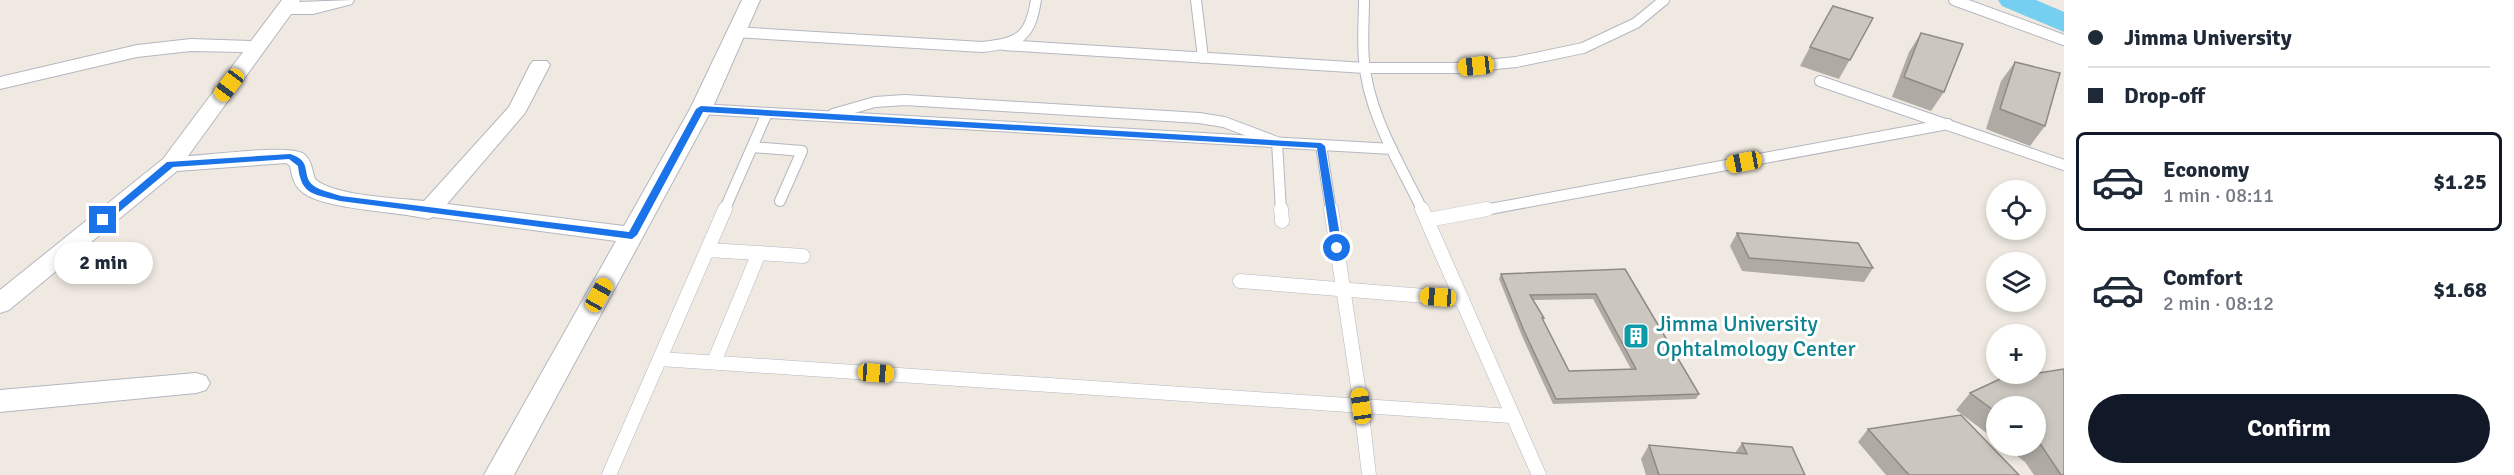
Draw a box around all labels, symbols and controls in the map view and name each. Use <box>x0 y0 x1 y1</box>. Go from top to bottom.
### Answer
text: Jimma University <box>2124 24 2292 51</box>
car <box>1457 55 1495 77</box>
car <box>211 65 247 105</box>
text: Drop-off <box>2124 82 2205 109</box>
car <box>1725 150 1763 174</box>
icon: car <box>2091 155 2145 209</box>
text: Economy <box>2163 156 2249 183</box>
text: $1.25 <box>2433 168 2487 195</box>
map controls <box>1986 180 2046 456</box>
button: locate <box>1986 180 2046 240</box>
text: 1 min · 08:11 <box>2163 183 2274 208</box>
route end <box>89 206 116 233</box>
route start <box>1323 234 1350 261</box>
callout: 2 min <box>54 241 152 283</box>
text: 2 min <box>79 250 128 275</box>
button: layers <box>1986 252 2046 312</box>
icon: car <box>2091 263 2145 317</box>
text: Comfort <box>2163 264 2243 291</box>
car <box>582 275 616 315</box>
text: $1.68 <box>2433 276 2487 303</box>
car <box>1419 287 1457 307</box>
text: 2 min · 08:12 <box>2163 291 2274 316</box>
place label: Jimma University Ophtalmology Center <box>1656 310 1856 362</box>
building icon: Jimma University Ophtalmology Center <box>1621 321 1651 351</box>
button: + <box>1986 324 2046 384</box>
car <box>857 363 895 383</box>
car <box>1350 387 1372 425</box>
button: Confirm <box>2088 394 2490 463</box>
button: − <box>1986 396 2046 456</box>

